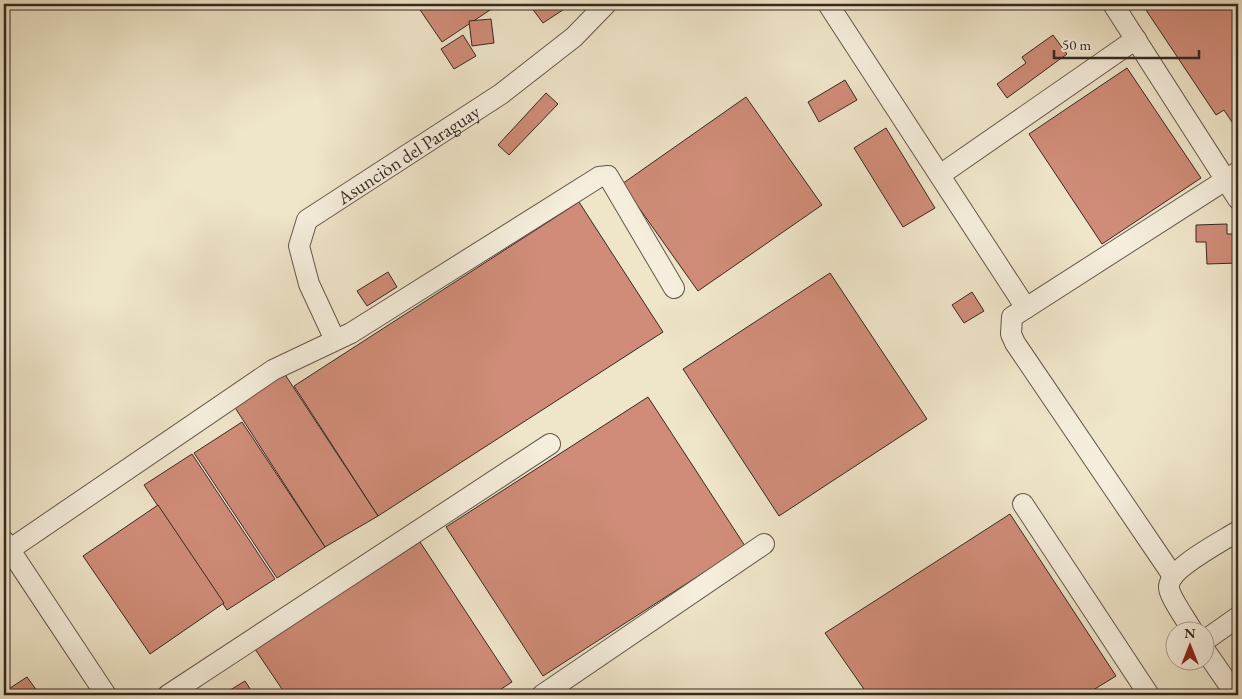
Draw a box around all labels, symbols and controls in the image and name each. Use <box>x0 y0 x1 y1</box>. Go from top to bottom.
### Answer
scale bar <box>1054 28 1200 60</box>
text: 50 m <box>1062 35 1091 54</box>
street label: Asunciòn del Paraguay <box>331 99 485 211</box>
north arrow <box>1164 622 1214 672</box>
text: N <box>1184 624 1196 642</box>

